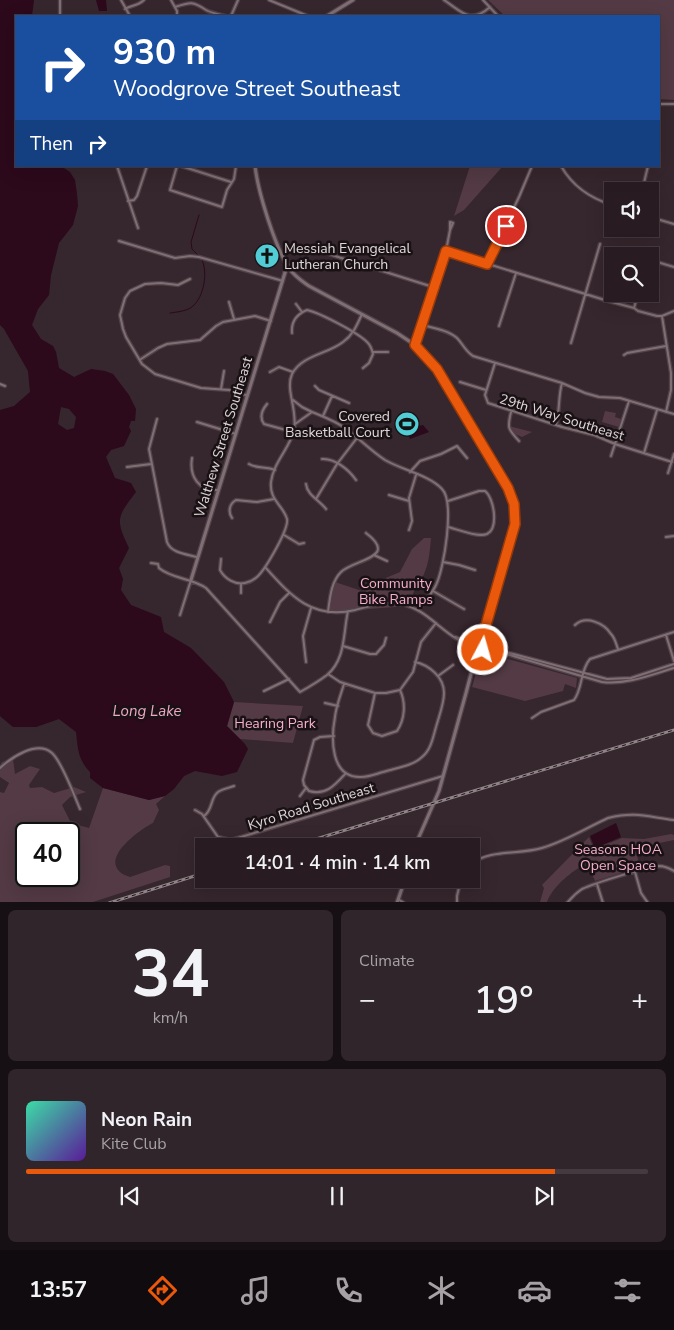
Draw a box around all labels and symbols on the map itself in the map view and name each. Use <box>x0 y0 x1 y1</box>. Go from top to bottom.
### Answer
pin <box>485 205 527 247</box>
place label: Messiah Evangelical Lutheran Church <box>284 239 411 274</box>
church icon: Messiah Evangelical Lutheran Church <box>254 243 280 269</box>
street label: Walthew Street Southeast <box>190 354 257 520</box>
street label: 29th Way Southeast <box>497 389 627 446</box>
place label: Covered Basketball Court <box>285 407 390 442</box>
sports icon: Covered Basketball Court <box>394 411 420 437</box>
park label: Community Bike Ramps <box>359 574 433 609</box>
position arrow <box>456 623 508 675</box>
water label: Long Lake <box>113 701 181 721</box>
park label: Hearing Park <box>234 714 317 733</box>
street label: Kyro Road Southeast <box>245 778 377 835</box>
speed limit sign: 40 <box>15 822 80 887</box>
park label: Seasons HOA Open Space <box>574 840 662 875</box>

